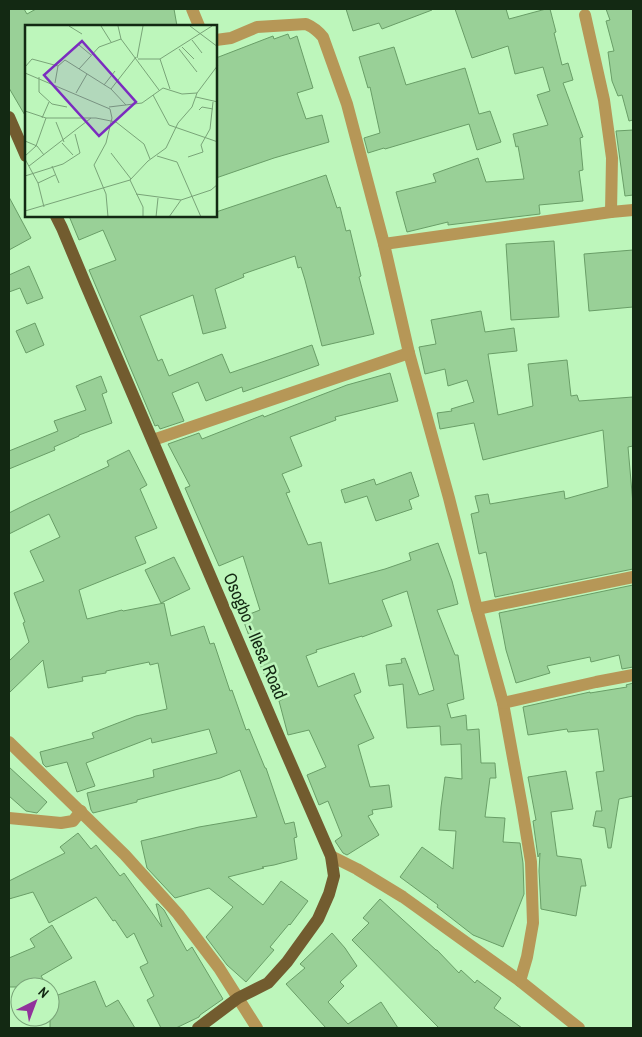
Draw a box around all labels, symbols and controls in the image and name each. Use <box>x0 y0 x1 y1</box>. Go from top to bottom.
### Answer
inset map <box>25 25 218 218</box>
street label: Osogbo - Ilesa Road <box>218 569 293 703</box>
north arrow <box>10 977 60 1027</box>
text: N <box>35 983 53 1002</box>

